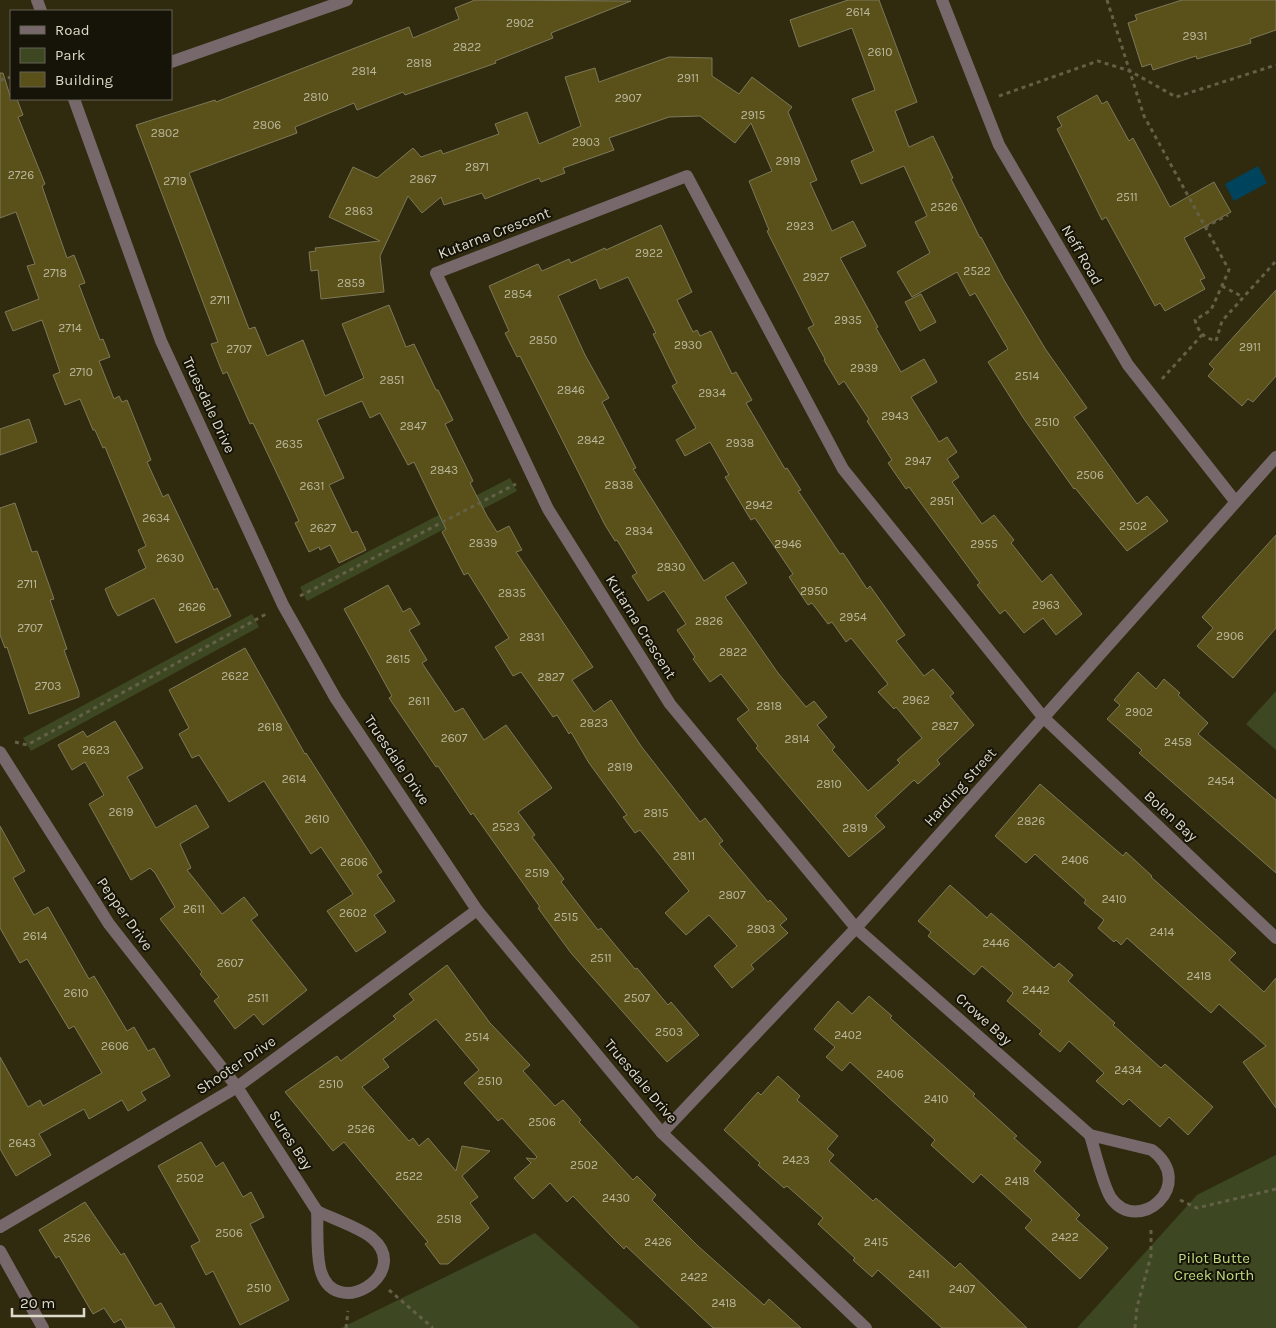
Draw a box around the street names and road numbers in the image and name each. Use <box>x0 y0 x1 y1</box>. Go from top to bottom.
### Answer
street label: Kutarna Crescent <box>435 203 553 263</box>
street label: Neff Road <box>1058 222 1106 288</box>
street label: Truesdale Drive <box>179 354 239 456</box>
street label: Kutarna Crescent <box>602 572 680 682</box>
street label: Truesdale Drive <box>360 712 434 808</box>
street label: Harding Street <box>920 744 1000 830</box>
street label: Bolen Bay <box>1141 787 1202 845</box>
street label: Pepper Drive <box>93 874 157 954</box>
street label: Crowe Bay <box>952 989 1016 1049</box>
street label: Shooter Drive <box>193 1032 279 1098</box>
street label: Truesdale Drive <box>601 1035 681 1127</box>
street label: Sures Bay <box>265 1107 317 1173</box>

